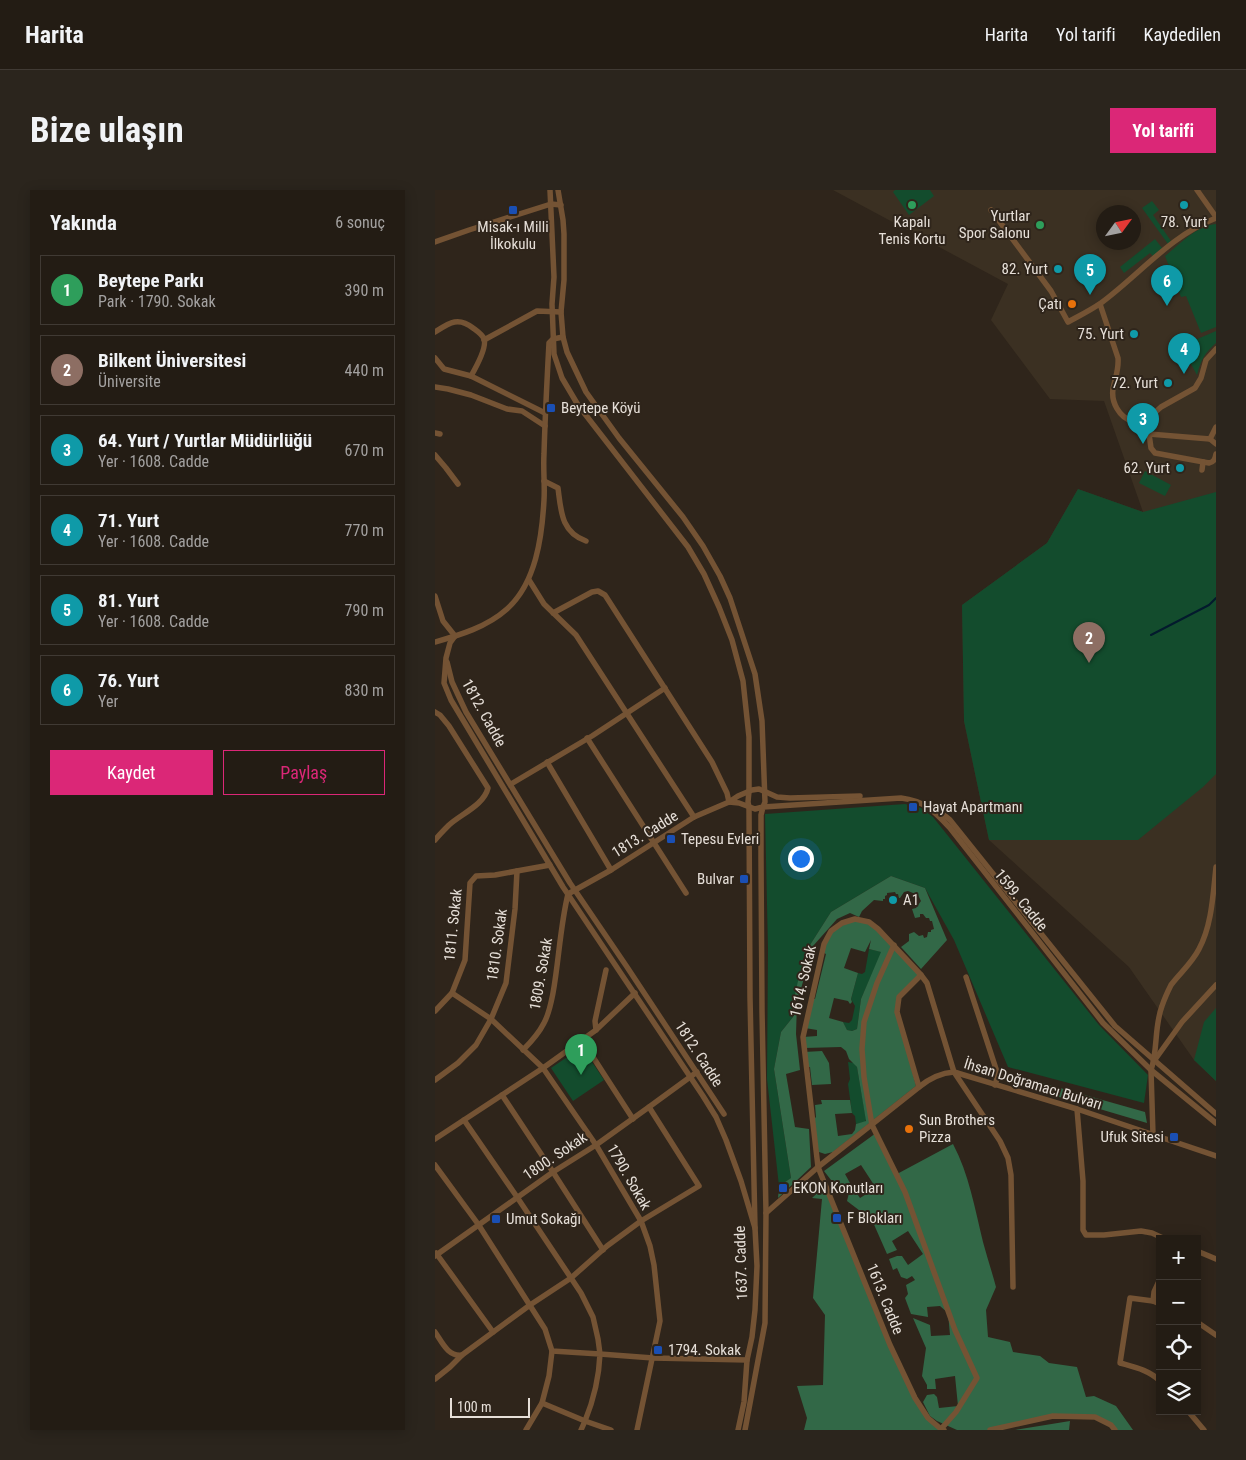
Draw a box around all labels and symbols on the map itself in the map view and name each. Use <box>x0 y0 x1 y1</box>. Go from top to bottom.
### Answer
marker: Kapalı Tenis Kortu <box>906 199 918 211</box>
marker: 78. Yurt <box>1178 199 1190 211</box>
marker: Misak-ı Milli İlkokulu <box>507 204 519 216</box>
north arrow <box>1096 205 1141 250</box>
place label: Yurtlar Spor Salonu <box>959 207 1030 242</box>
place label: Kapalı Tenis Kortu <box>878 213 946 248</box>
place label: 78. Yurt <box>1161 213 1207 231</box>
place label: Misak-ı Milli İlkokulu <box>477 218 549 253</box>
marker: Yurtlar Spor Salonu <box>1034 219 1046 231</box>
pin: 5 <box>1074 254 1106 295</box>
place label: 82. Yurt <box>1002 260 1048 278</box>
marker: 82. Yurt <box>1052 263 1064 275</box>
pin: 6 <box>1151 265 1183 306</box>
place label: Çatı <box>1038 295 1062 313</box>
marker: Çatı <box>1066 298 1078 310</box>
place label: 75. Yurt <box>1078 325 1124 343</box>
marker: 75. Yurt <box>1128 328 1140 340</box>
pin: 4 <box>1168 333 1200 374</box>
place label: 72. Yurt <box>1112 374 1158 392</box>
marker: 72. Yurt <box>1162 377 1174 389</box>
place label: Beytepe Köyü <box>561 399 641 417</box>
marker: Beytepe Köyü <box>545 402 557 414</box>
pin: 3 <box>1127 403 1159 444</box>
place label: 62. Yurt <box>1124 459 1170 477</box>
marker: 62. Yurt <box>1174 462 1186 474</box>
pin: 2 <box>1073 622 1105 663</box>
street label: 1812. Cadde <box>458 676 510 750</box>
place label: Hayat Apartmanı <box>923 798 1022 816</box>
marker: Hayat Apartmanı <box>907 801 919 813</box>
street label: 1813. Cadde <box>609 807 681 861</box>
place label: Tepesu Evleri <box>681 830 759 848</box>
marker: Tepesu Evleri <box>665 833 677 845</box>
your location <box>788 846 814 872</box>
street label: 1599. Cadde <box>991 865 1051 935</box>
place label: Bulvar <box>697 870 734 888</box>
marker: Bulvar <box>738 873 750 885</box>
street label: 1811. Sokak <box>440 888 466 962</box>
place label: A1 <box>903 891 919 909</box>
marker: A1 <box>887 894 899 906</box>
street label: 1810. Sokak <box>483 907 511 982</box>
street label: 1809. Sokak <box>526 936 556 1012</box>
street label: 1614. Sokak <box>786 943 820 1019</box>
street label: 1812. Cadde <box>671 1018 727 1090</box>
pin: 1 <box>565 1034 597 1075</box>
street label: İhsan Doğramacı Bulvarı <box>962 1054 1104 1114</box>
place label: Sun Brothers Pizza <box>919 1111 995 1146</box>
marker: Sun Brothers Pizza <box>903 1123 915 1135</box>
street label: 1800. Sokak <box>520 1128 591 1184</box>
place label: Ufuk Sitesi <box>1100 1128 1164 1146</box>
marker: Ufuk Sitesi <box>1168 1131 1180 1143</box>
street label: 1790. Sokak <box>603 1141 655 1213</box>
place label: EKON Konutları <box>793 1179 883 1197</box>
marker: EKON Konutları <box>777 1182 789 1194</box>
place label: F Blokları <box>847 1209 902 1227</box>
place label: Umut Sokağı <box>506 1210 581 1228</box>
marker: F Blokları <box>831 1212 843 1224</box>
marker: Umut Sokağı <box>490 1213 502 1225</box>
street label: 1637. Cadde <box>731 1225 751 1301</box>
street label: 1613. Cadde <box>863 1261 907 1337</box>
place label: 1794. Sokak <box>668 1341 741 1359</box>
marker: 1794. Sokak <box>652 1344 664 1356</box>
scale bar <box>450 1395 530 1418</box>

